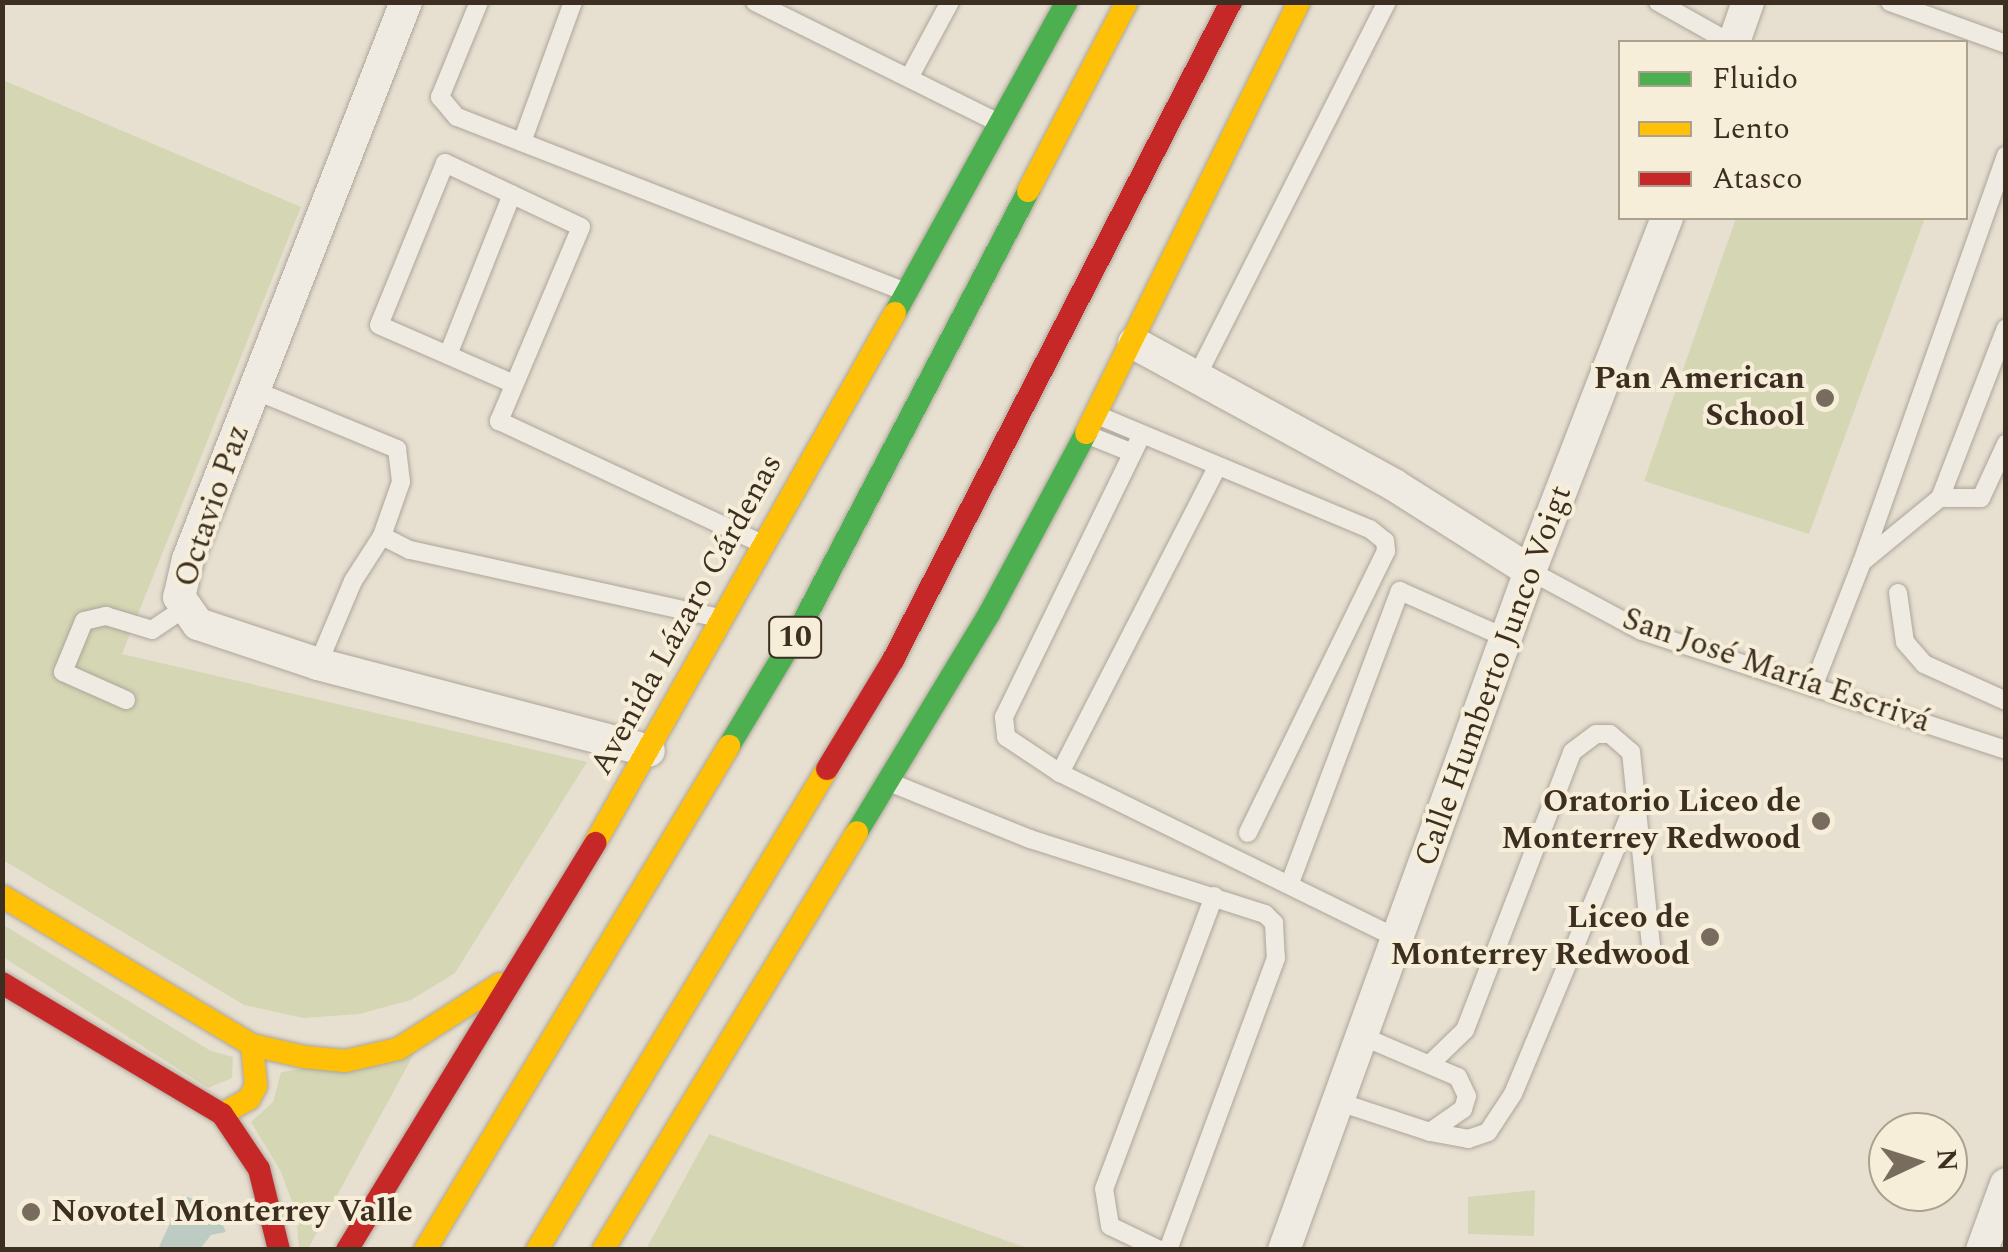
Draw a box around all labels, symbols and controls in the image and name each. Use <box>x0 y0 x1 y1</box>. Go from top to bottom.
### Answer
legend <box>1618 40 1968 220</box>
text: Fluido <box>1712 56 1798 102</box>
text: Lento <box>1712 106 1790 152</box>
text: Atasco <box>1712 156 1802 202</box>
place label: Pan American School <box>1594 361 1805 436</box>
marker: Pan American School <box>1814 387 1836 409</box>
street label: Octavio Paz <box>167 420 259 592</box>
street label: Avenida Lázaro Cárdenas <box>583 448 791 782</box>
street label: Calle Humberto Junco Voigt <box>1407 480 1581 872</box>
street label: San José María Escrivá <box>1617 600 1935 742</box>
road number: 10 <box>768 612 822 662</box>
place label: Oratorio Liceo de Monterrey Redwood <box>1501 784 1801 859</box>
marker: Oratorio Liceo de Monterrey Redwood <box>1810 810 1832 832</box>
place label: Liceo de Monterrey Redwood <box>1390 900 1690 975</box>
marker: Liceo de Monterrey Redwood <box>1699 926 1721 948</box>
north arrow <box>1868 1112 1968 1212</box>
text: N <box>1924 1147 1969 1173</box>
place label: Novotel Monterrey Valle <box>51 1193 413 1231</box>
marker: Novotel Monterrey Valle <box>20 1201 42 1223</box>

